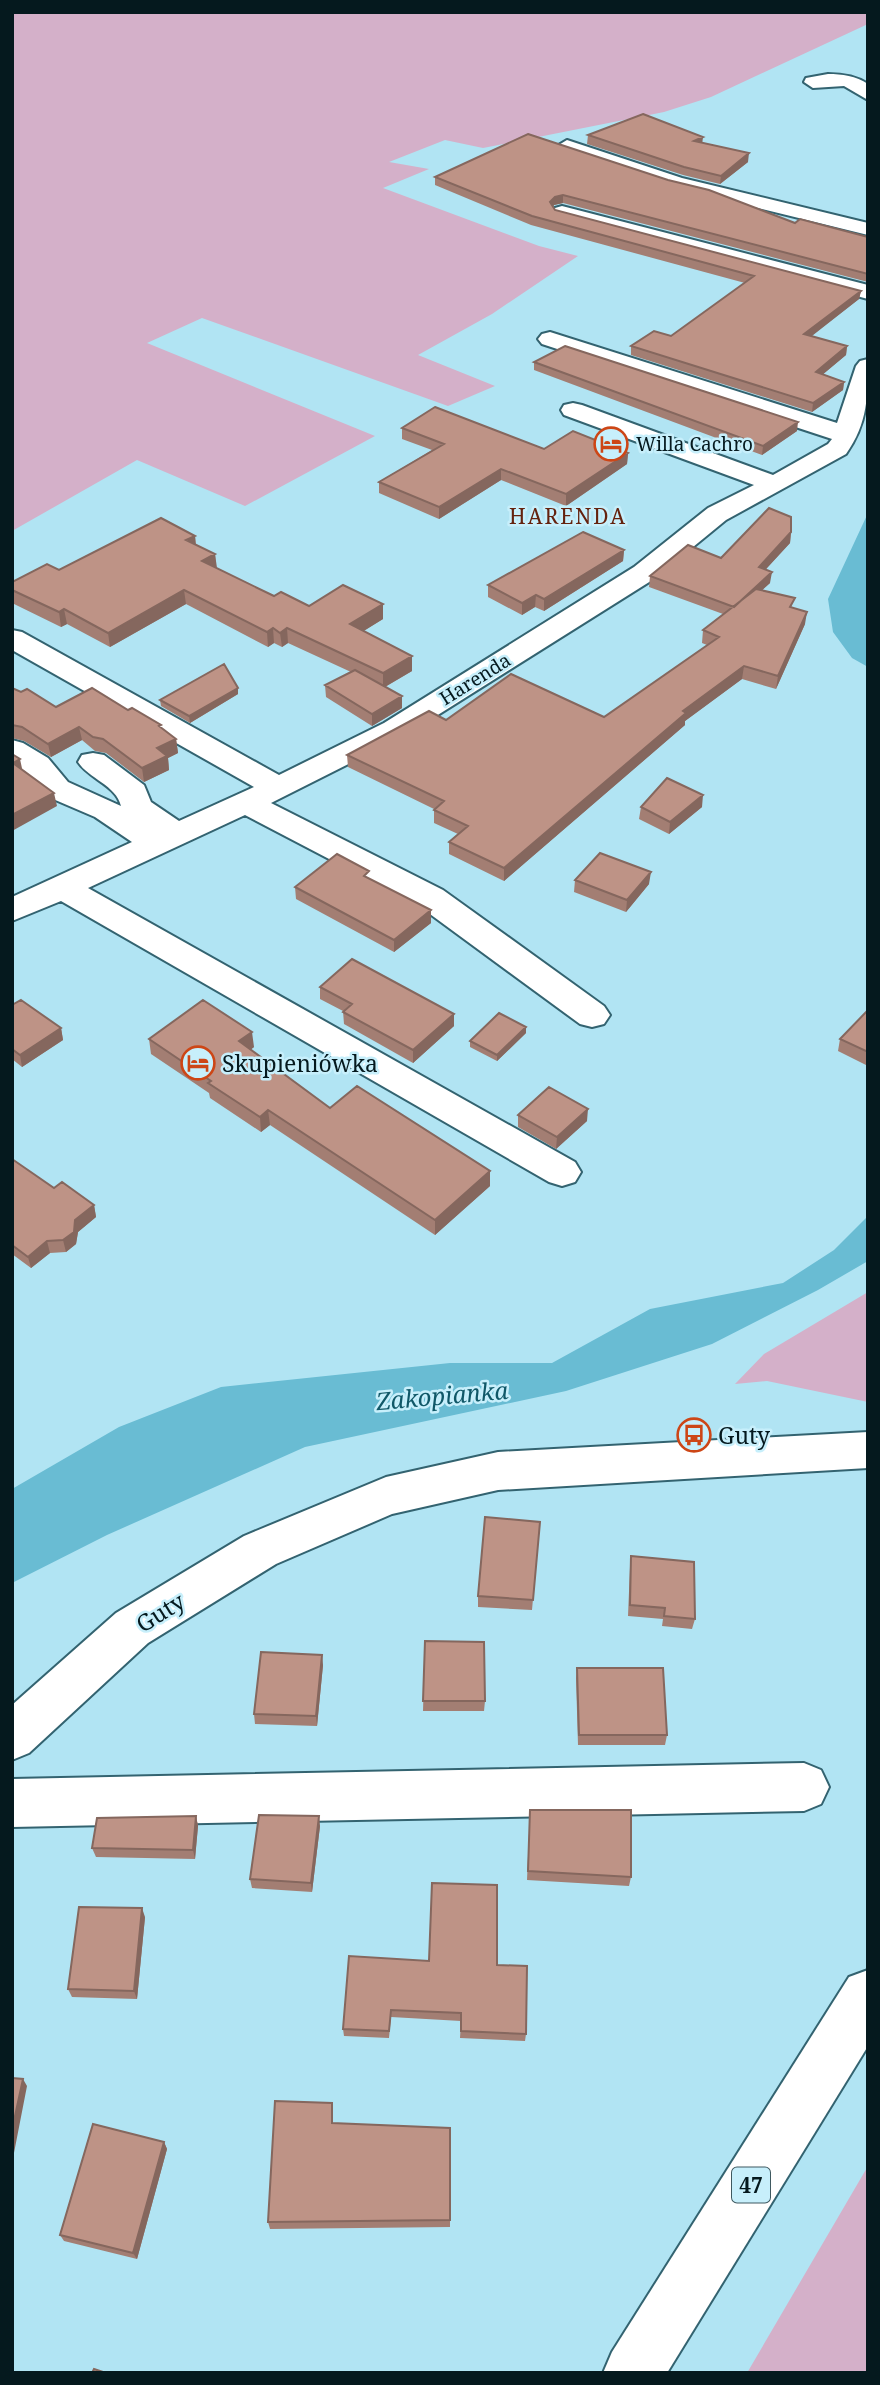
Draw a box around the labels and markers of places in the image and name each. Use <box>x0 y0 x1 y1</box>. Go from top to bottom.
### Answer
hotel icon: Willa Cachro <box>592 425 630 463</box>
place label: Willa Cachro <box>636 431 753 457</box>
hotel icon: Skupieniówka <box>179 1044 217 1082</box>
place label: Skupieniówka <box>222 1047 378 1079</box>
bus stop icon: Guty <box>675 1416 713 1454</box>
place label: Guty <box>718 1419 770 1451</box>

